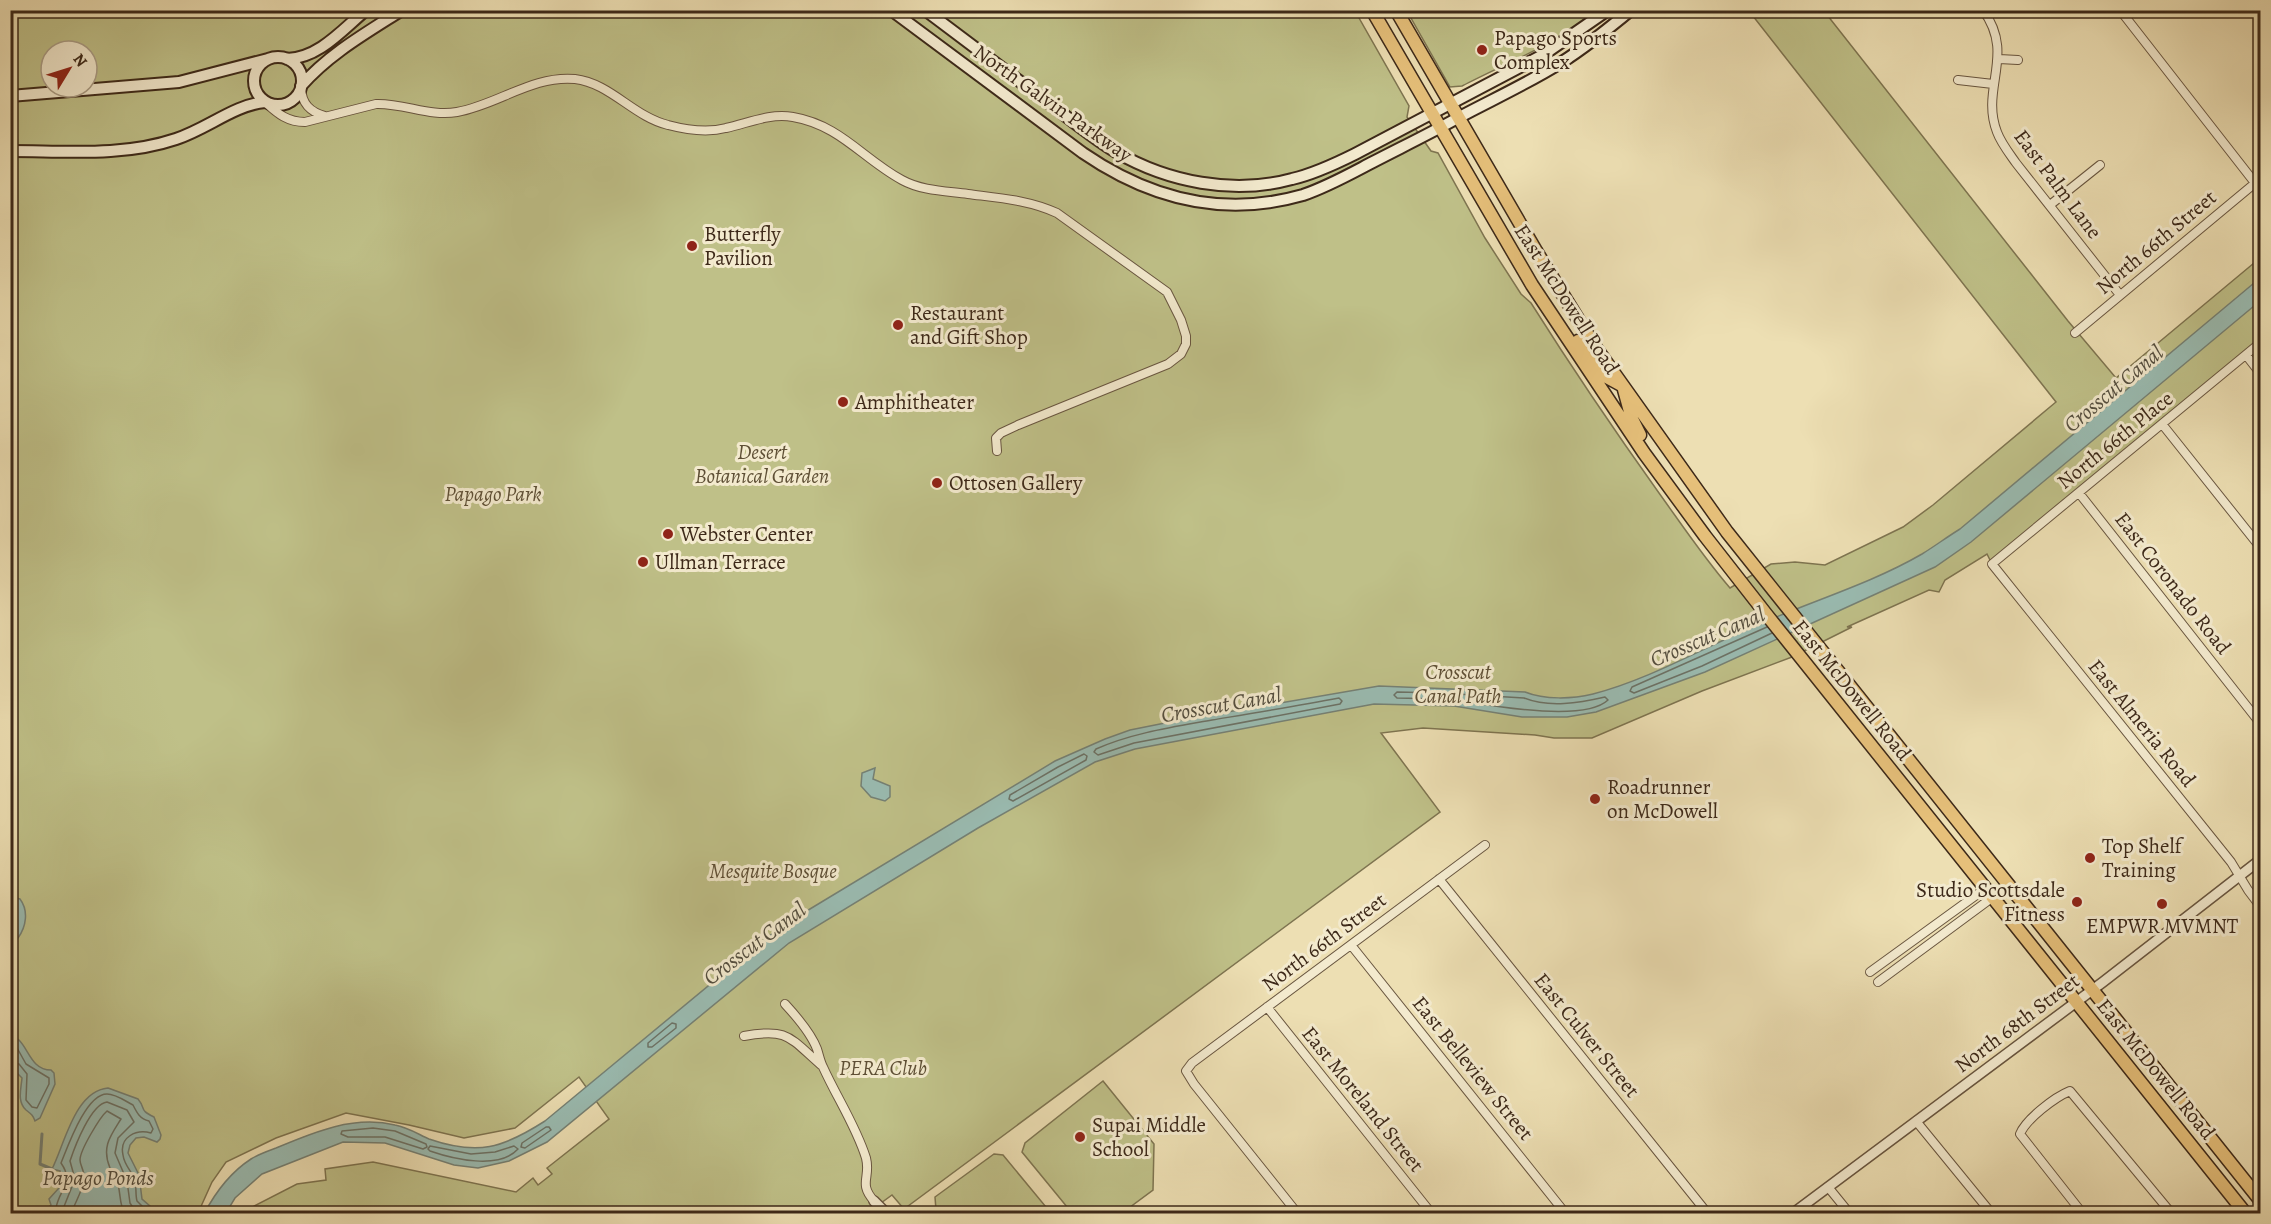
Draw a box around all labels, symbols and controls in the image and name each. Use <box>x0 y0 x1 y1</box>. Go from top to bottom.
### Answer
place label: Papago Sports Complex <box>1494 24 1617 76</box>
street label: North Galvin Parkway <box>968 38 1138 169</box>
north arrow <box>39 39 99 99</box>
marker: Papago Sports Complex <box>1475 43 1489 57</box>
text: N <box>68 49 93 72</box>
street label: East Palm Lane <box>2008 124 2108 244</box>
street label: North 66th Street <box>2090 183 2222 301</box>
street label: East McDowell Road <box>1508 218 1626 380</box>
place label: Butterfly Pavilion <box>704 220 781 272</box>
marker: Butterfly Pavilion <box>685 239 699 253</box>
place label: Restaurant and Gift Shop <box>910 299 1028 351</box>
marker: Restaurant and Gift Shop <box>891 318 905 332</box>
water label: Crosscut Canal <box>2057 338 2170 439</box>
street label: North 66th Place <box>2051 385 2179 495</box>
place label: Amphitheater <box>854 388 974 416</box>
marker: Amphitheater <box>836 395 850 409</box>
park label: Desert Botanical Garden <box>695 438 829 490</box>
place label: Ottosen Gallery <box>949 469 1083 497</box>
marker: Ottosen Gallery <box>930 476 944 490</box>
park label: Papago Park <box>444 480 542 508</box>
street label: East Coronado Road <box>2108 506 2238 661</box>
place label: Webster Center <box>679 520 813 548</box>
marker: Webster Center <box>661 527 675 541</box>
place label: Ullman Terrace <box>655 548 786 576</box>
marker: Ullman Terrace <box>636 555 650 569</box>
water label: Crosscut Canal <box>1645 599 1770 675</box>
street label: East McDowell Road <box>1786 614 1918 767</box>
street label: East Almeria Road <box>2082 653 2203 793</box>
park label: Crosscut Canal Path <box>1415 658 1501 710</box>
water label: Crosscut Canal <box>1159 680 1284 730</box>
place label: Roadrunner on McDowell <box>1607 773 1718 825</box>
marker: Roadrunner on McDowell <box>1588 792 1602 806</box>
place label: Top Shelf Training <box>2102 832 2185 884</box>
marker: Top Shelf Training <box>2083 851 2097 865</box>
park label: Mesquite Bosque <box>709 857 837 885</box>
place label: Studio Scottsdale Fitness <box>1916 876 2065 928</box>
street label: North 66th Street <box>1256 886 1392 998</box>
water label: Crosscut Canal <box>697 895 813 992</box>
marker: Studio Scottsdale Fitness <box>2070 895 2084 909</box>
marker: EMPWR MVMNT <box>2155 897 2169 911</box>
place label: EMPWR MVMNT <box>2086 912 2239 940</box>
street label: East Culver Street <box>1528 967 1646 1103</box>
street label: North 68th Street <box>1949 967 2085 1079</box>
street label: East Belleview Street <box>1406 990 1540 1146</box>
street label: East McDowell Road <box>2090 993 2222 1146</box>
street label: East Moreland Street <box>1296 1020 1431 1178</box>
park label: PERA Club <box>839 1054 927 1082</box>
place label: Supai Middle School <box>1092 1111 1206 1163</box>
marker: Supai Middle School <box>1073 1130 1087 1144</box>
water label: Papago Ponds <box>42 1163 154 1193</box>

